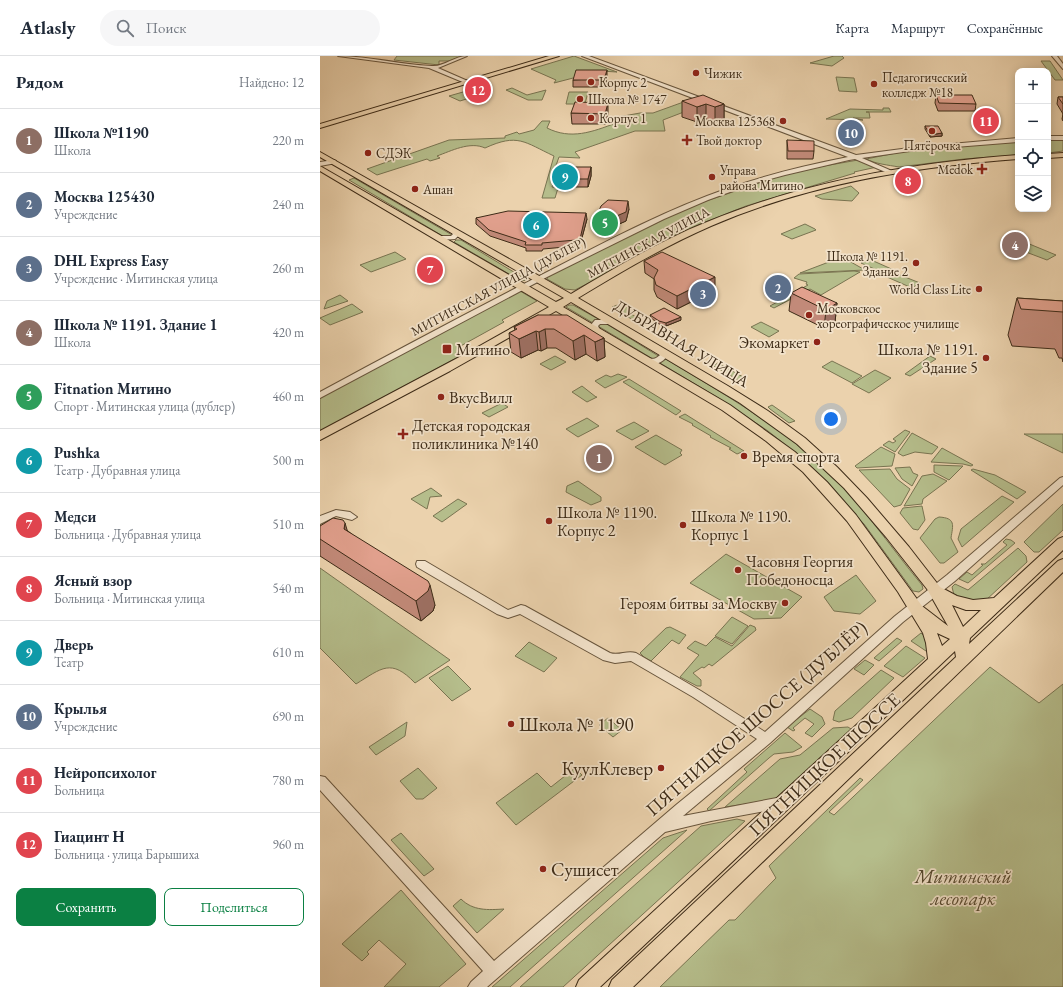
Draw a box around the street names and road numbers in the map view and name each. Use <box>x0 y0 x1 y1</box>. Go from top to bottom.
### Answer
street label: МИТИНСКАЯ УЛИЦА <box>584 203 713 282</box>
street label: МИТИНСКАЯ УЛИЦА (ДУБЛЕР) <box>408 233 589 340</box>
street label: ДУБРАВНАЯ УЛИЦА <box>611 295 754 392</box>
street label: ПЯТНИЦКОЕ ШОССЕ (ДУБЛЁР) <box>641 616 871 820</box>
street label: ПЯТНИЦКОЕ ШОССЕ <box>743 688 905 840</box>

